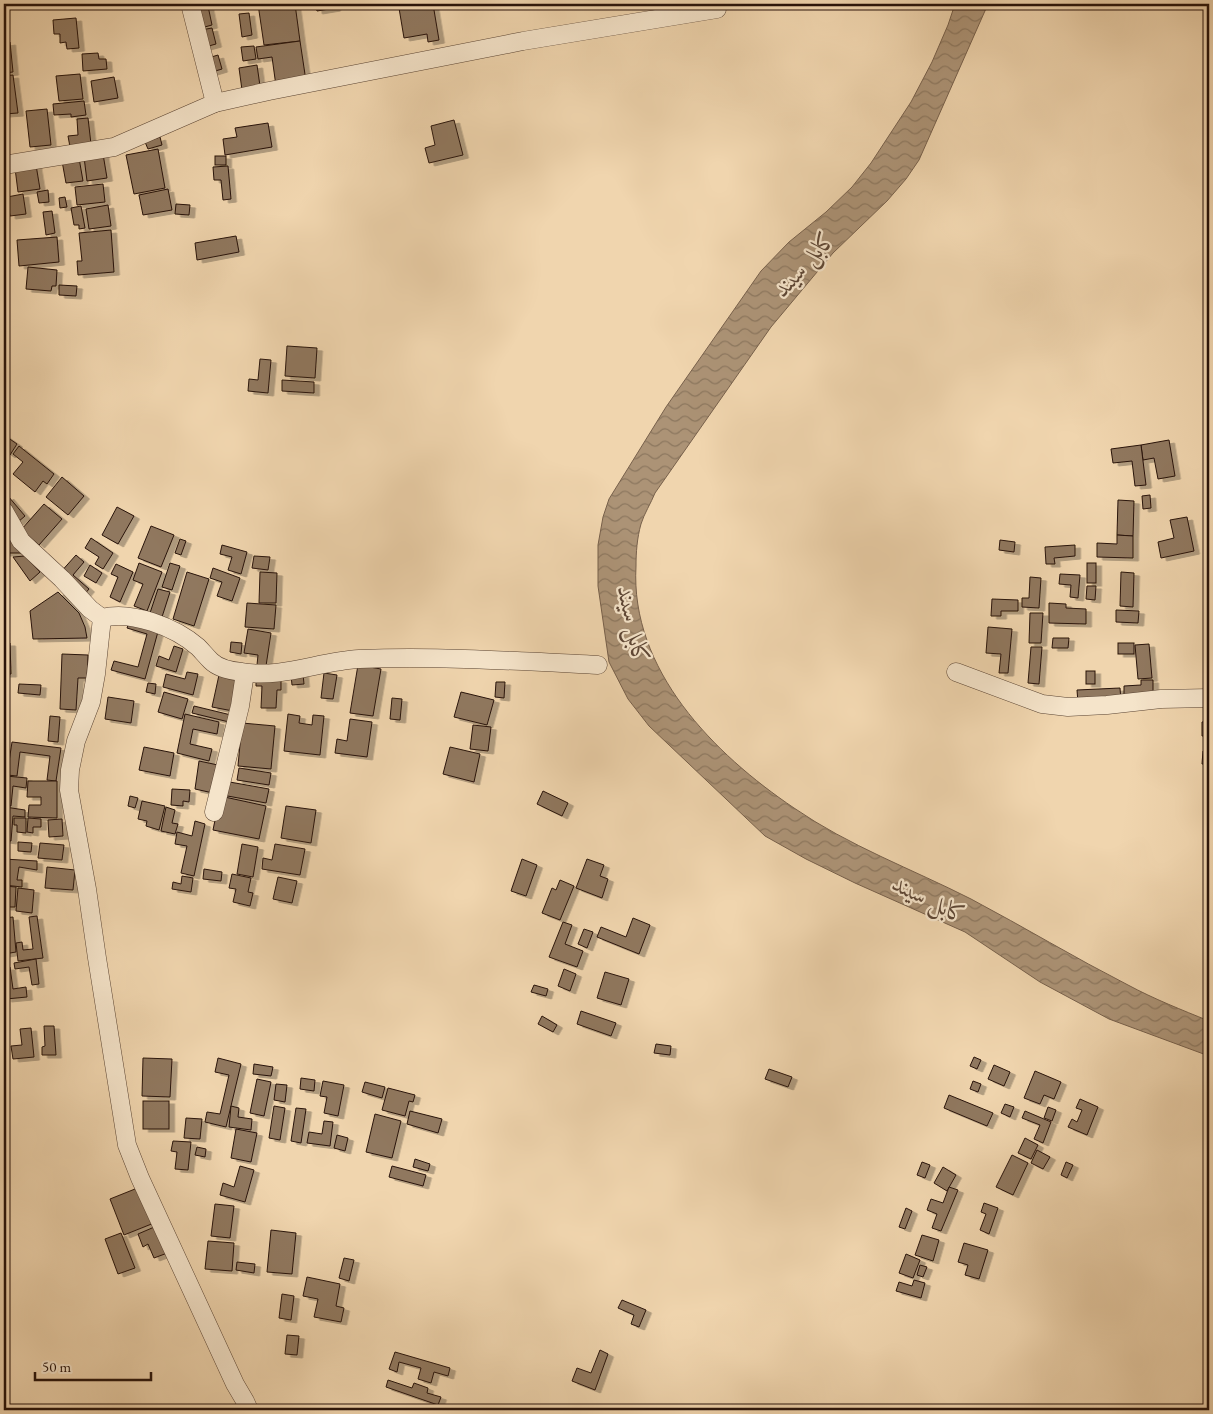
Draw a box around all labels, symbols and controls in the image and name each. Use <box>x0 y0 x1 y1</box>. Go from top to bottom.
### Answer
water label: کابل سيند <box>766 223 844 304</box>
water label: کابل سيند <box>609 583 657 668</box>
water label: کابل سيند <box>886 867 973 933</box>
scale bar <box>35 1349 151 1381</box>
text: 50 m <box>42 1357 71 1376</box>

